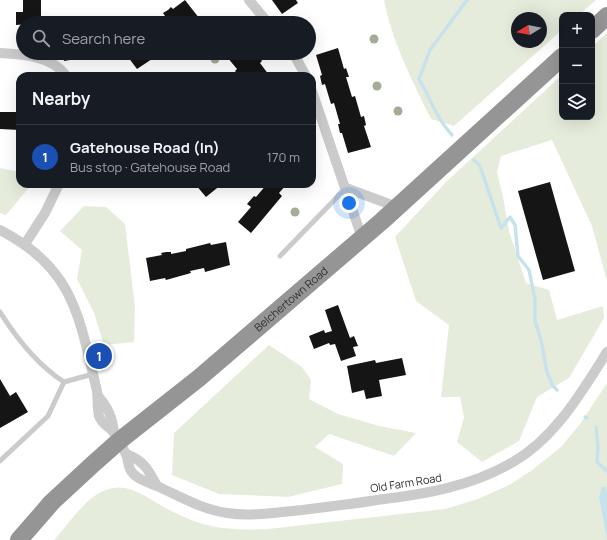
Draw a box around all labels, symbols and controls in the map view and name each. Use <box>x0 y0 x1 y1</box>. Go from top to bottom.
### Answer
north arrow <box>511 12 547 48</box>
map controls <box>559 12 595 120</box>
button: + <box>559 12 595 48</box>
search box <box>16 16 316 60</box>
icon: search <box>30 27 52 49</box>
text: Search here <box>62 28 145 49</box>
button: − <box>559 48 595 84</box>
button: layers <box>559 84 595 120</box>
text: Nearby <box>32 87 90 110</box>
text: Gatehouse Road (In) <box>70 137 220 158</box>
text: 1 <box>42 148 48 166</box>
text: 170 m <box>267 148 300 166</box>
text: Bus stop · Gatehouse Road <box>70 158 230 176</box>
your location <box>339 193 359 213</box>
street label: Belchertown Road <box>251 263 331 335</box>
pin: 1 <box>86 341 112 371</box>
street label: Old Farm Road <box>369 469 443 496</box>

